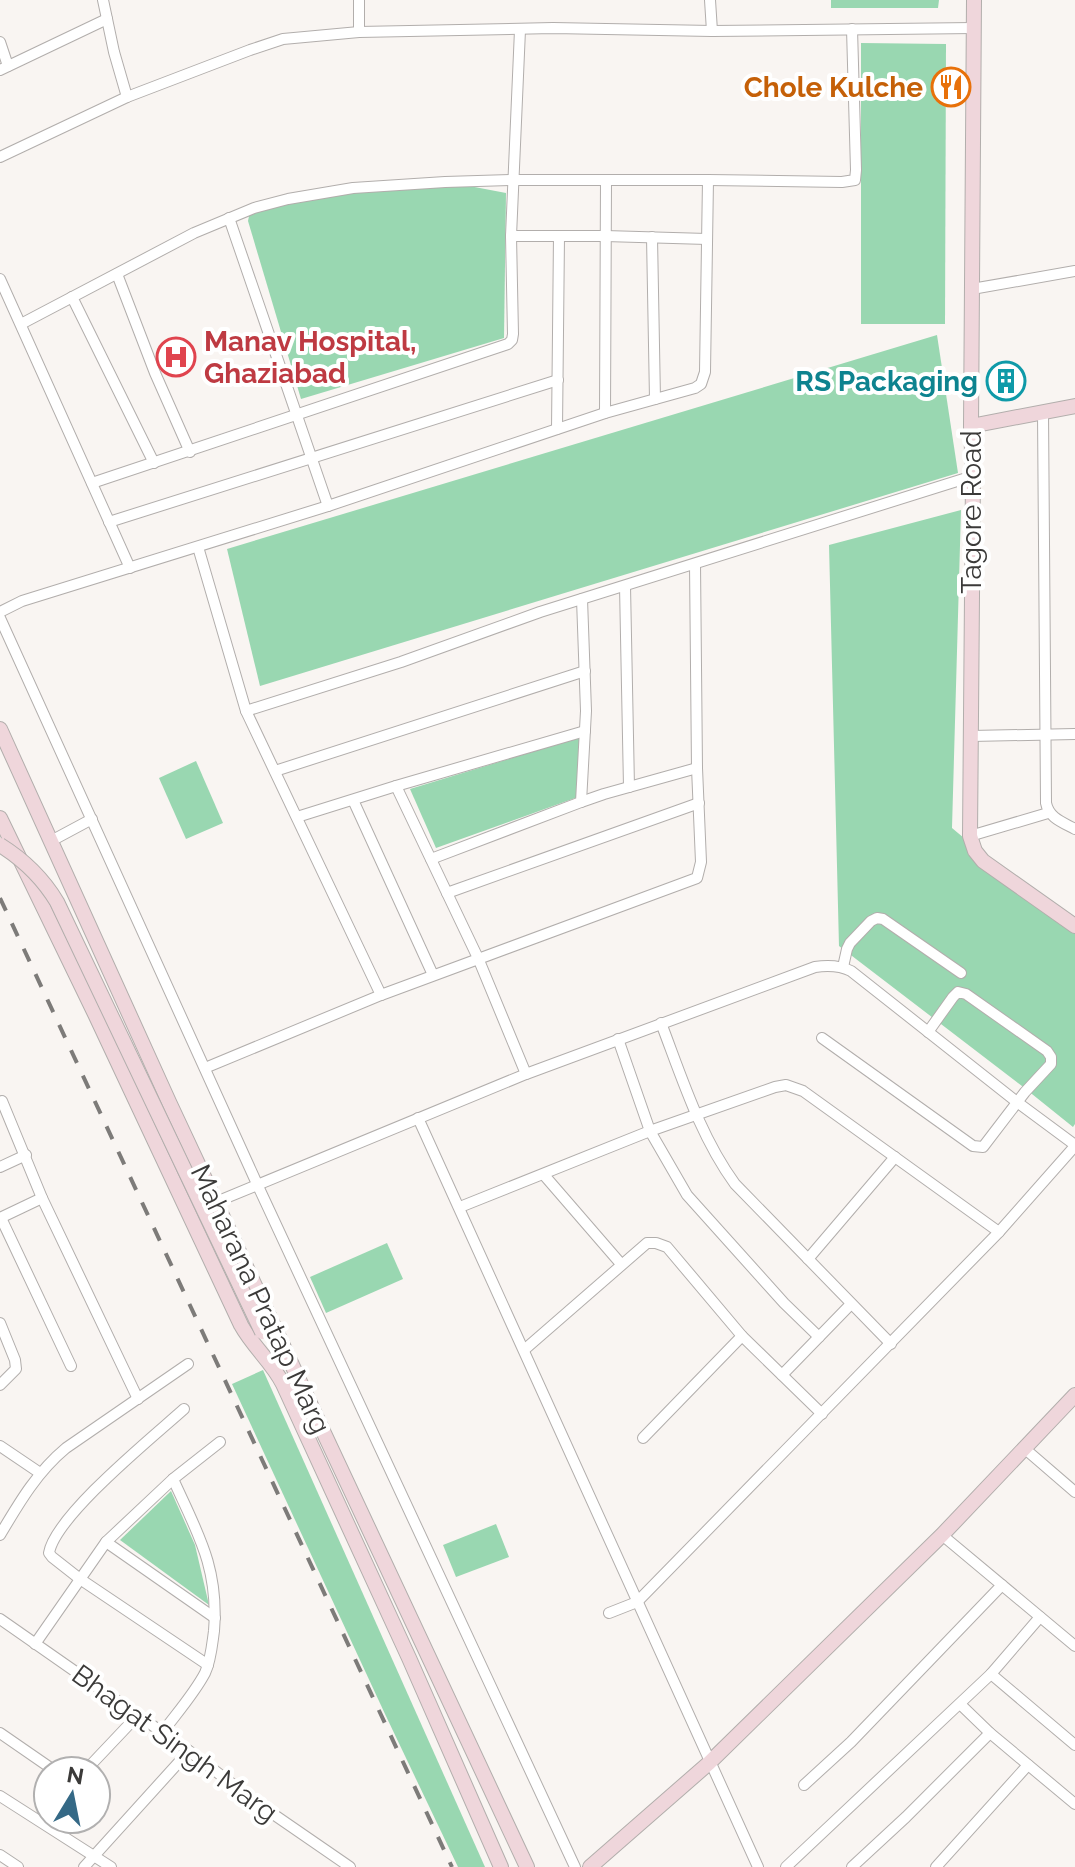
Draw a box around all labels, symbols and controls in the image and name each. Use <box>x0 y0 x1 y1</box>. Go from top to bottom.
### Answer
restaurant icon: Chole Kulche <box>930 66 972 108</box>
place label: Chole Kulche <box>744 71 923 104</box>
place label: Manav Hospital, Ghaziabad <box>204 325 416 390</box>
hospital icon: Manav Hospital, Ghaziabad <box>155 336 197 378</box>
building icon: RS Packaging <box>985 360 1027 402</box>
place label: RS Packaging <box>795 365 978 398</box>
street label: Tagore Road <box>955 430 988 594</box>
street label: Maharana Pratap Marg <box>184 1160 337 1439</box>
street label: Bhagat Singh Marg <box>66 1658 284 1829</box>
north arrow <box>32 1755 112 1835</box>
text: N <box>65 1761 86 1790</box>

